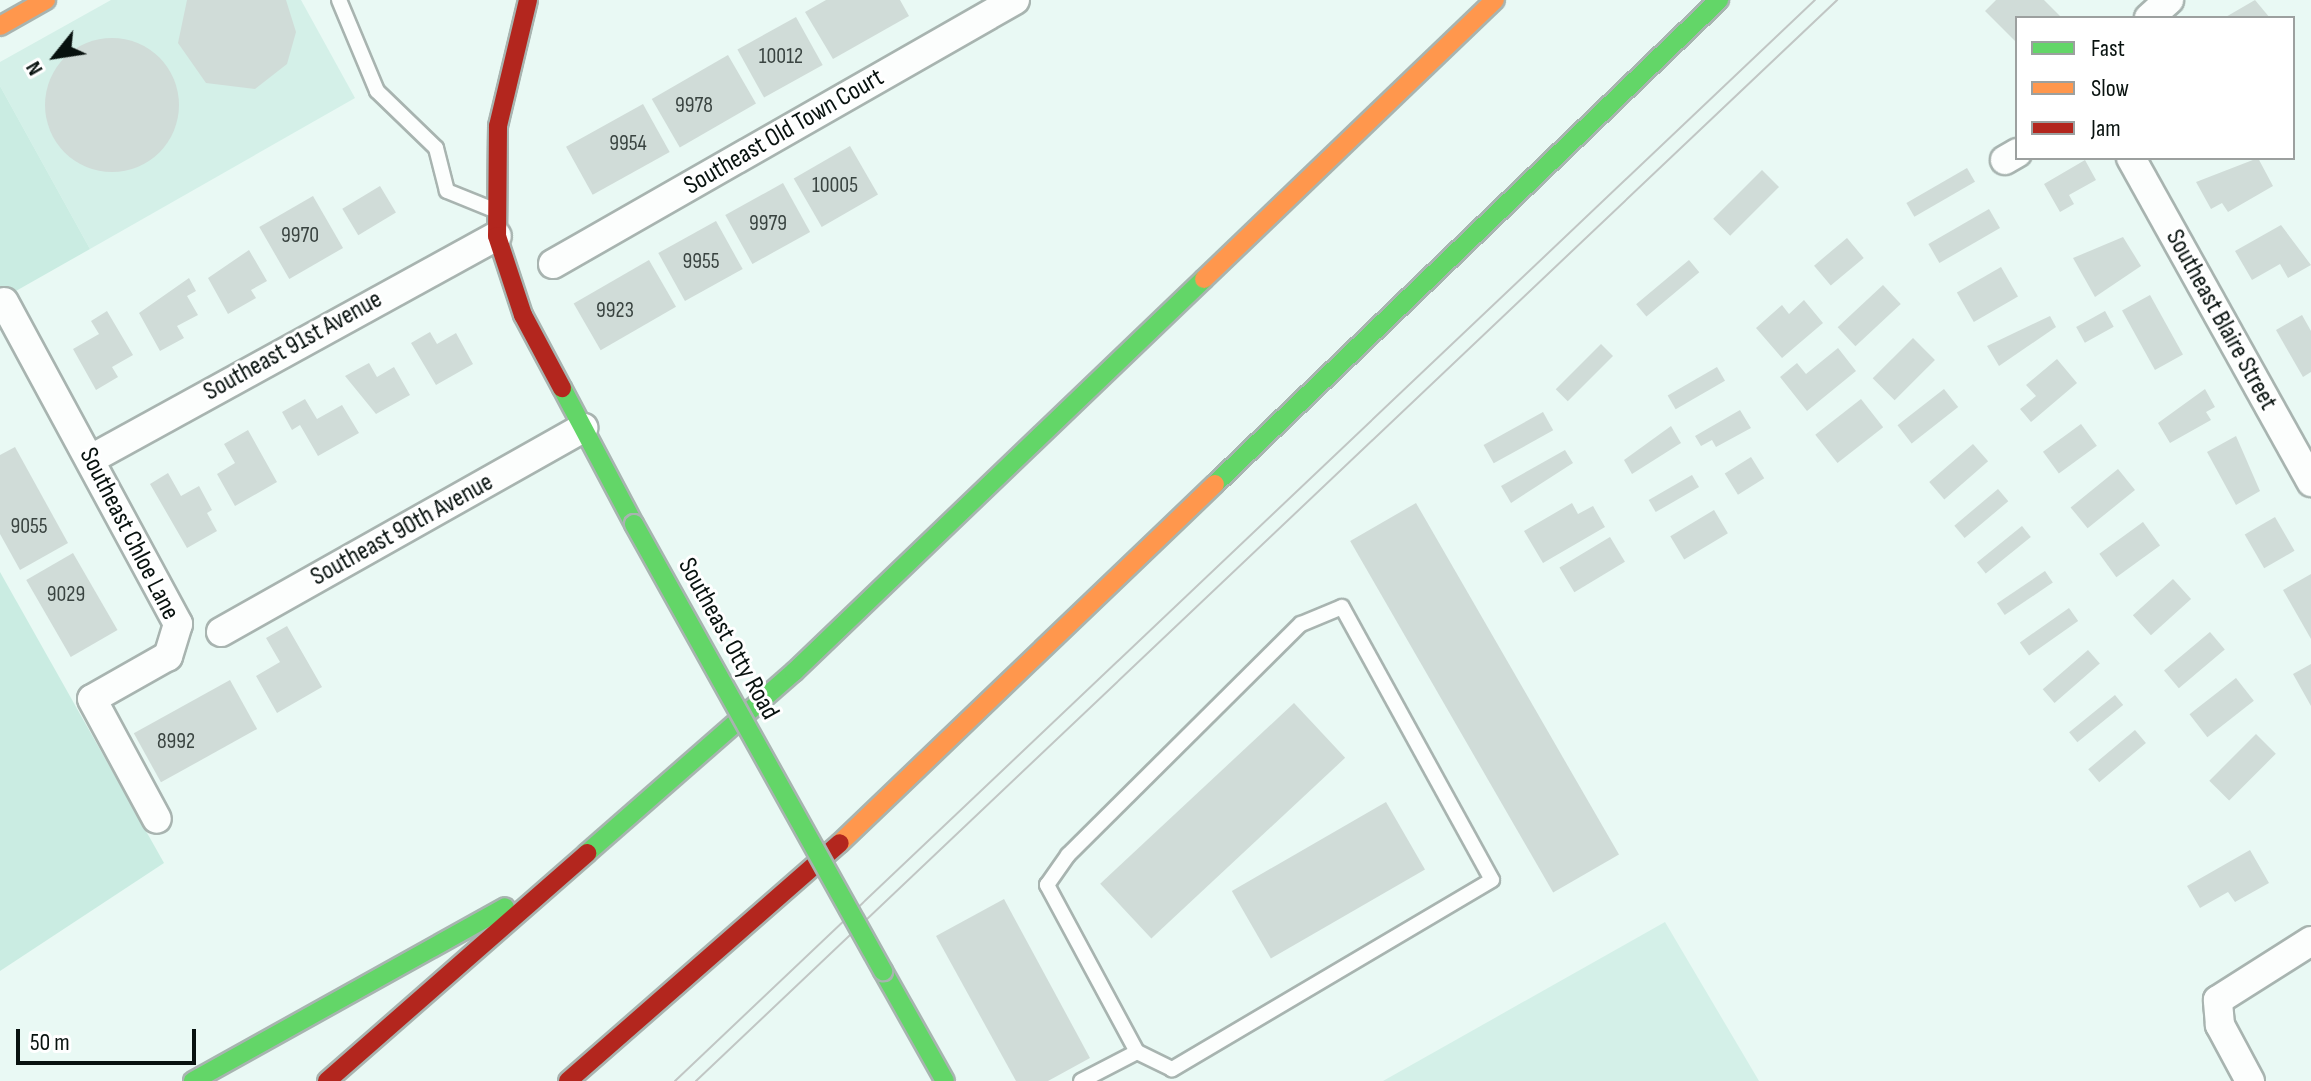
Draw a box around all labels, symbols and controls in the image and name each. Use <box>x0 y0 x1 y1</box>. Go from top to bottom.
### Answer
north arrow <box>16 16 96 96</box>
legend <box>2015 16 2295 160</box>
text: Fast <box>2091 34 2125 63</box>
house number: 10012 <box>759 44 803 70</box>
text: N <box>20 56 49 80</box>
street label: Southeast Old Town Court <box>679 62 889 202</box>
text: Slow <box>2091 74 2129 103</box>
house number: 9978 <box>675 93 713 119</box>
text: Jam <box>2091 114 2121 143</box>
house number: 9954 <box>609 131 647 157</box>
house number: 10005 <box>812 173 858 199</box>
house number: 9979 <box>749 211 787 237</box>
house number: 9970 <box>281 223 319 249</box>
street label: Southeast Blaire Street <box>2159 224 2283 416</box>
house number: 9955 <box>682 249 720 275</box>
street label: Southeast 91st Avenue <box>198 284 388 408</box>
house number: 9923 <box>596 298 634 324</box>
street label: Southeast Chloe Lane <box>72 443 186 625</box>
street label: Southeast 90th Avenue <box>305 467 499 593</box>
house number: 9055 <box>10 514 48 540</box>
street label: Southeast Otty Road <box>671 553 785 725</box>
house number: 9029 <box>47 582 85 608</box>
house number: 8992 <box>157 729 195 755</box>
scale bar <box>20 1013 200 1063</box>
text: 50 m <box>30 1028 70 1057</box>

